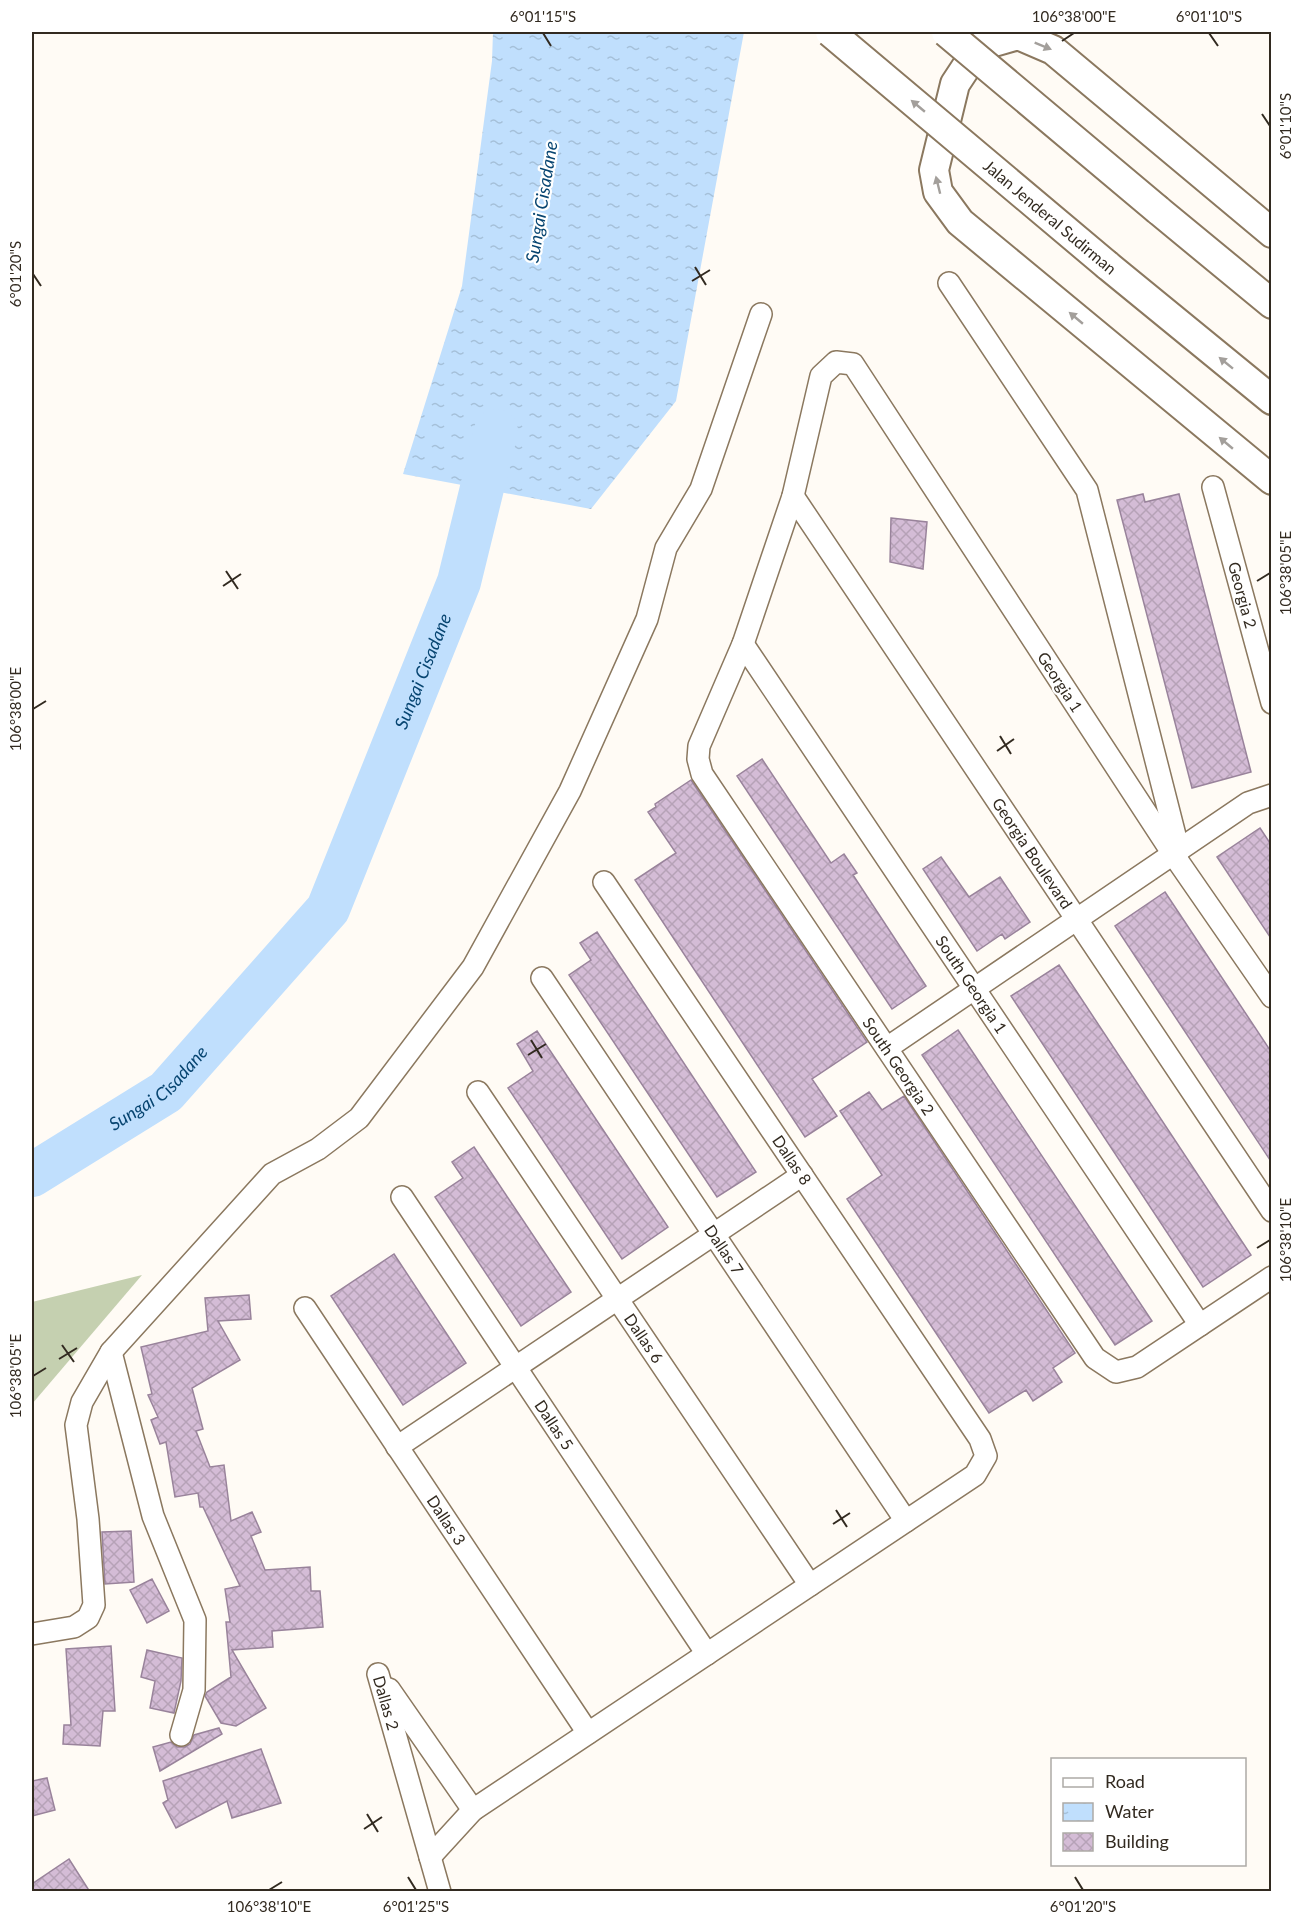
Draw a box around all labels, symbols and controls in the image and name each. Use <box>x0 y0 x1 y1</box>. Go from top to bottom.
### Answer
text: 6°01'15"S <box>510 7 576 25</box>
text: 106°38'00"E <box>1032 7 1116 25</box>
text: 6°01'10"S <box>1176 7 1242 25</box>
one-way arrow <box>1035 41 1053 51</box>
text: 6°01'10"S <box>1276 93 1294 159</box>
one-way arrow <box>911 100 926 113</box>
water label: Sungai Cisadane <box>521 140 561 264</box>
street label: Jalan Jenderal Sudirman <box>980 155 1121 278</box>
one-way arrow <box>932 176 942 194</box>
text: 6°01'20"S <box>6 241 24 307</box>
one-way arrow <box>1068 312 1084 325</box>
one-way arrow <box>1218 356 1234 369</box>
one-way arrow <box>1219 437 1234 449</box>
text: 106°38'05"E <box>1276 531 1294 615</box>
street label: Georgia 2 <box>1225 559 1261 630</box>
water label: Sungai Cisadane <box>389 610 455 732</box>
street label: Georgia 1 <box>1034 648 1087 716</box>
text: 106°38'00"E <box>6 667 24 751</box>
street label: Georgia Boulevard <box>989 794 1077 912</box>
street label: South Georgia 1 <box>932 932 1011 1037</box>
street label: South Georgia 2 <box>859 1013 939 1118</box>
water label: Sungai Cisadane <box>104 1041 212 1135</box>
street label: Dallas 8 <box>769 1131 816 1188</box>
text: 106°38'10"E <box>1276 1198 1294 1282</box>
street label: Dallas 7 <box>701 1221 748 1278</box>
street label: Dallas 6 <box>621 1310 668 1367</box>
text: 106°38'05"E <box>6 1334 24 1418</box>
street label: Dallas 5 <box>531 1396 578 1453</box>
street label: Dallas 3 <box>423 1491 470 1548</box>
street label: Dallas 2 <box>370 1673 403 1732</box>
legend <box>1051 1758 1246 1866</box>
text: Road <box>1105 1770 1145 1792</box>
text: Water <box>1105 1800 1154 1822</box>
text: Building <box>1105 1830 1169 1852</box>
text: 106°38'10"E <box>227 1897 311 1915</box>
text: 6°01'25"S <box>383 1897 449 1915</box>
text: 6°01'20"S <box>1050 1897 1116 1915</box>

